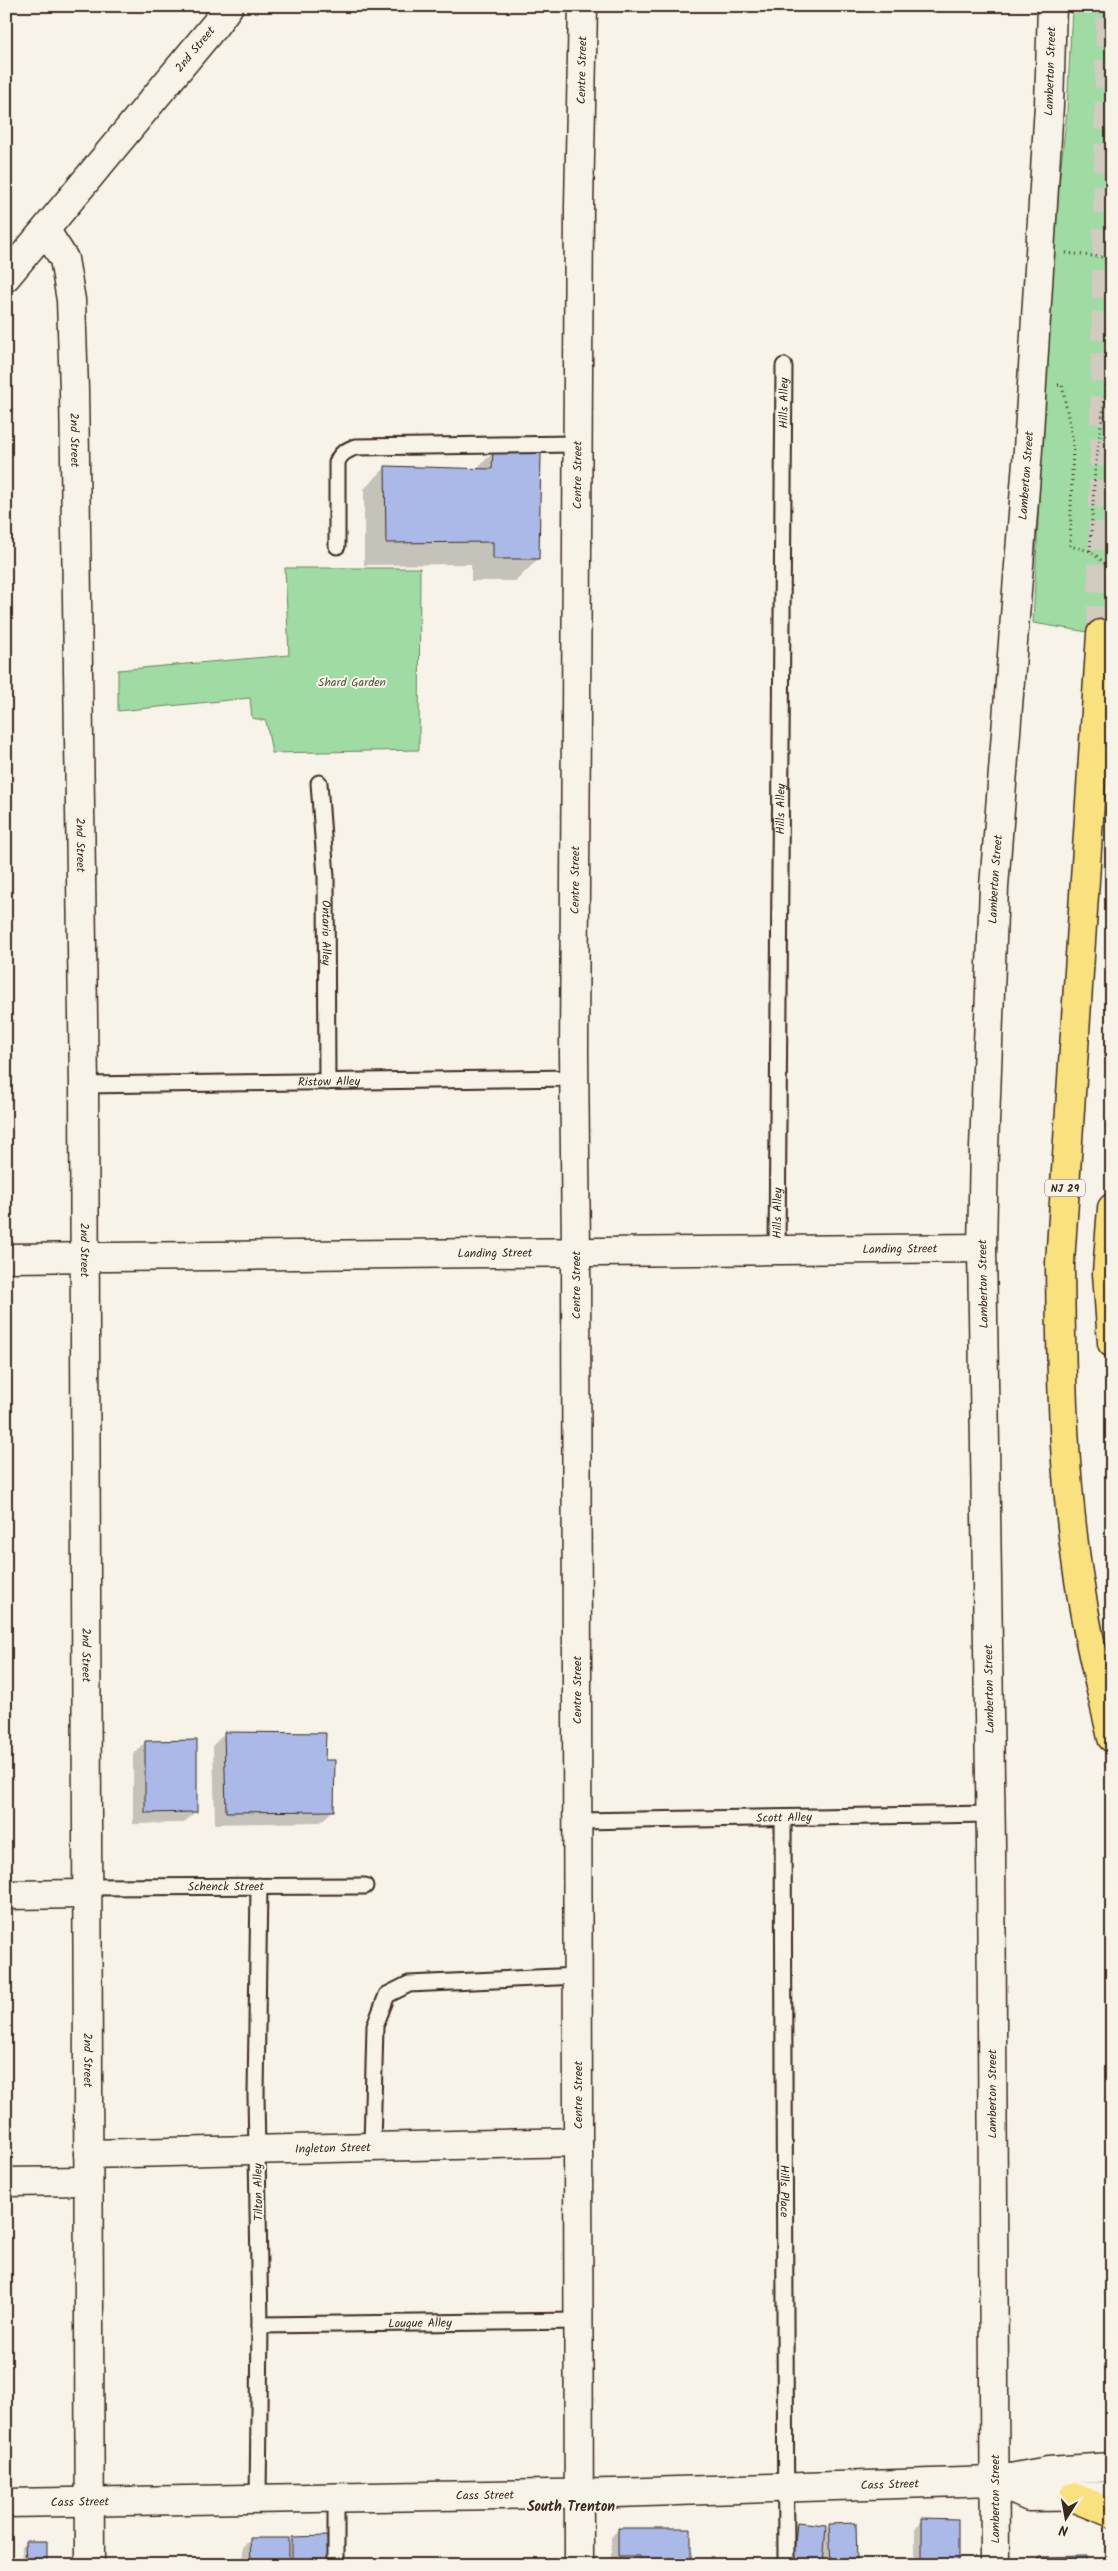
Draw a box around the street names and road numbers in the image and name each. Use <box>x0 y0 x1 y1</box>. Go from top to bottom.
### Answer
street label: 2nd Street <box>171 22 220 77</box>
street label: Lamberton Street <box>1039 26 1061 116</box>
street label: Centre Street <box>572 35 592 104</box>
street label: Hills Alley <box>775 377 794 429</box>
street label: 2nd Street <box>64 413 84 468</box>
street label: Lamberton Street <box>1014 430 1039 521</box>
street label: Centre Street <box>568 440 588 509</box>
street label: Hills Alley <box>771 783 791 835</box>
street label: 2nd Street <box>70 818 90 873</box>
street label: Lamberton Street <box>984 834 1008 924</box>
street label: Centre Street <box>566 845 585 914</box>
street label: Ontario Alley <box>316 900 335 966</box>
street label: Ristow Alley <box>298 1072 361 1092</box>
road number: NJ 29 <box>1045 1180 1085 1196</box>
street label: Hills Alley <box>768 1187 788 1239</box>
street label: 2nd Street <box>75 1223 94 1278</box>
street label: Landing Street <box>862 1239 938 1259</box>
street label: Lamberton Street <box>973 1239 994 1329</box>
street label: Landing Street <box>457 1244 533 1263</box>
street label: Centre Street <box>567 1251 586 1319</box>
street label: 2nd Street <box>76 1628 95 1683</box>
street label: Lamberton Street <box>979 1644 1000 1734</box>
street label: Centre Street <box>568 1656 587 1724</box>
street label: Scott Alley <box>756 1808 812 1828</box>
street label: Schenck Street <box>188 1877 265 1897</box>
street label: 2nd Street <box>78 2033 97 2088</box>
street label: Lamberton Street <box>983 2049 1002 2139</box>
street label: Centre Street <box>569 2061 588 2129</box>
street label: Ingleton Street <box>295 2138 372 2159</box>
street label: Tilton Alley <box>248 2163 269 2221</box>
street label: Hills Place <box>774 2165 794 2218</box>
street label: Lougue Alley <box>388 2314 452 2333</box>
street label: Lamberton Street <box>986 2454 1005 2544</box>
street label: Cass Street <box>860 2474 920 2495</box>
street label: Cass Street <box>456 2486 515 2506</box>
street label: Cass Street <box>51 2492 110 2512</box>

